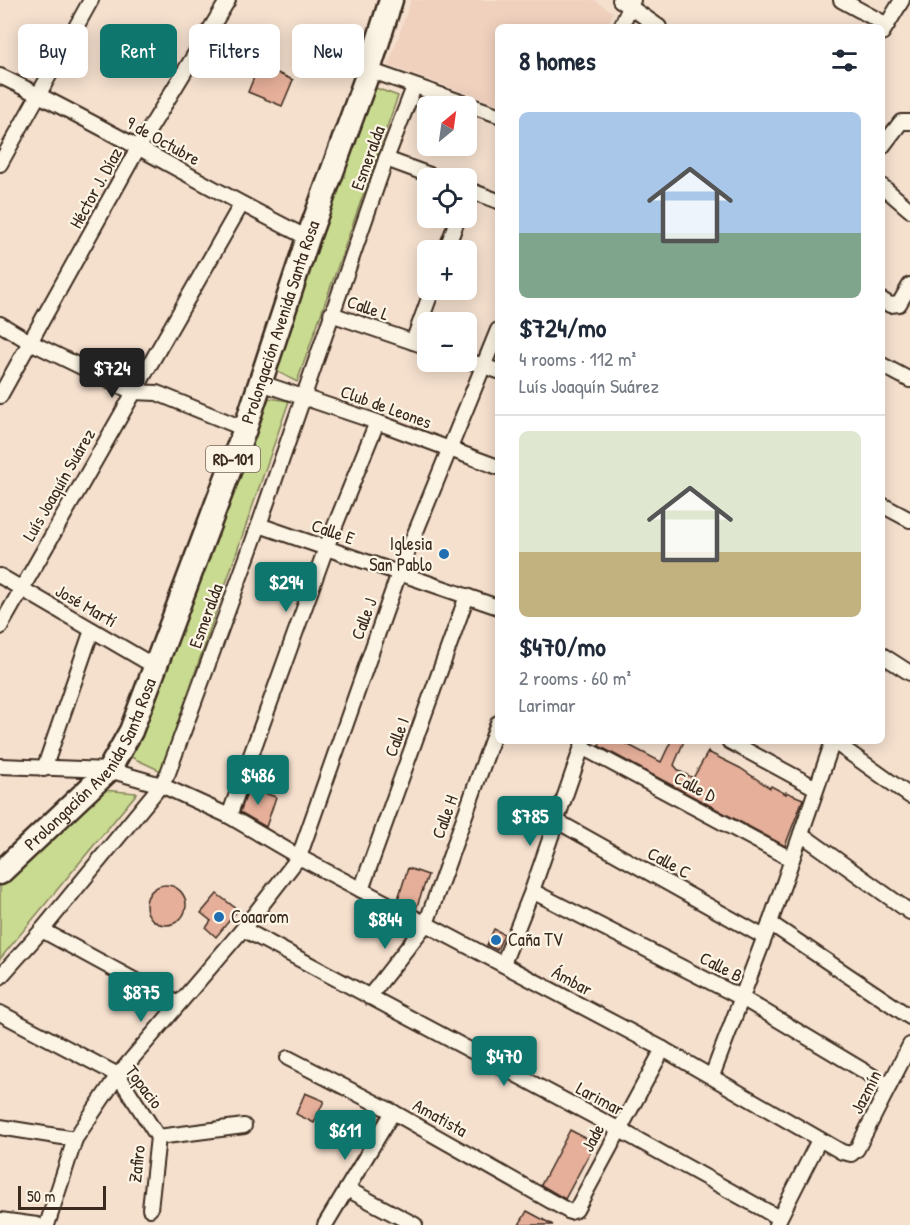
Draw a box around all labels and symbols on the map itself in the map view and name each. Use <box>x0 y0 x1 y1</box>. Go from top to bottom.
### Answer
north arrow <box>417 96 477 156</box>
street label: 9 de Octubre <box>122 110 205 171</box>
street label: Esmeralda <box>344 122 391 194</box>
street label: Héctor J. Díaz <box>63 142 128 233</box>
street label: Prolongación Avenida Santa Rosa <box>235 217 325 427</box>
street label: Calle L <box>344 289 393 326</box>
pin: $724 <box>76 348 148 399</box>
street label: Club de Leones <box>337 379 435 435</box>
street label: Luís Joaquín Suárez <box>16 424 101 546</box>
road number: RD-101 <box>206 446 260 472</box>
street label: Calle E <box>308 513 358 551</box>
place label: Iglesia San Pablo <box>369 531 432 577</box>
marker: Iglesia San Pablo <box>437 547 451 561</box>
pin: $294 <box>250 562 322 613</box>
street label: José Martí <box>51 578 122 633</box>
street label: Esmeralda <box>182 580 229 652</box>
street label: Calle J <box>344 594 383 643</box>
street label: Prolongación Avenida Santa Rosa <box>18 674 162 856</box>
street label: Calle I <box>378 714 415 760</box>
pin: $486 <box>222 755 294 806</box>
street label: Calle D <box>670 765 721 808</box>
street label: Calle H <box>425 792 464 842</box>
pin: $785 <box>494 796 566 847</box>
street label: Calle C <box>643 841 695 885</box>
pin: $844 <box>349 899 421 950</box>
place label: Coaarom <box>231 904 289 929</box>
marker: Coaarom <box>212 910 226 924</box>
place label: Caña TV <box>508 927 564 952</box>
marker: Caña TV <box>489 933 503 947</box>
street label: Calle B <box>695 945 747 988</box>
street label: Ámbar <box>548 960 597 1002</box>
pin: $875 <box>105 972 177 1023</box>
pin: $470 <box>468 1036 540 1087</box>
street label: Topacio <box>120 1060 169 1114</box>
street label: Jazmín <box>844 1066 887 1118</box>
street label: Larimar <box>572 1076 629 1122</box>
street label: Amatista <box>409 1092 472 1143</box>
pin: $611 <box>309 1110 381 1161</box>
street label: Jade <box>575 1120 610 1156</box>
street label: Zafiro <box>122 1144 151 1184</box>
scale bar <box>18 1183 106 1210</box>

